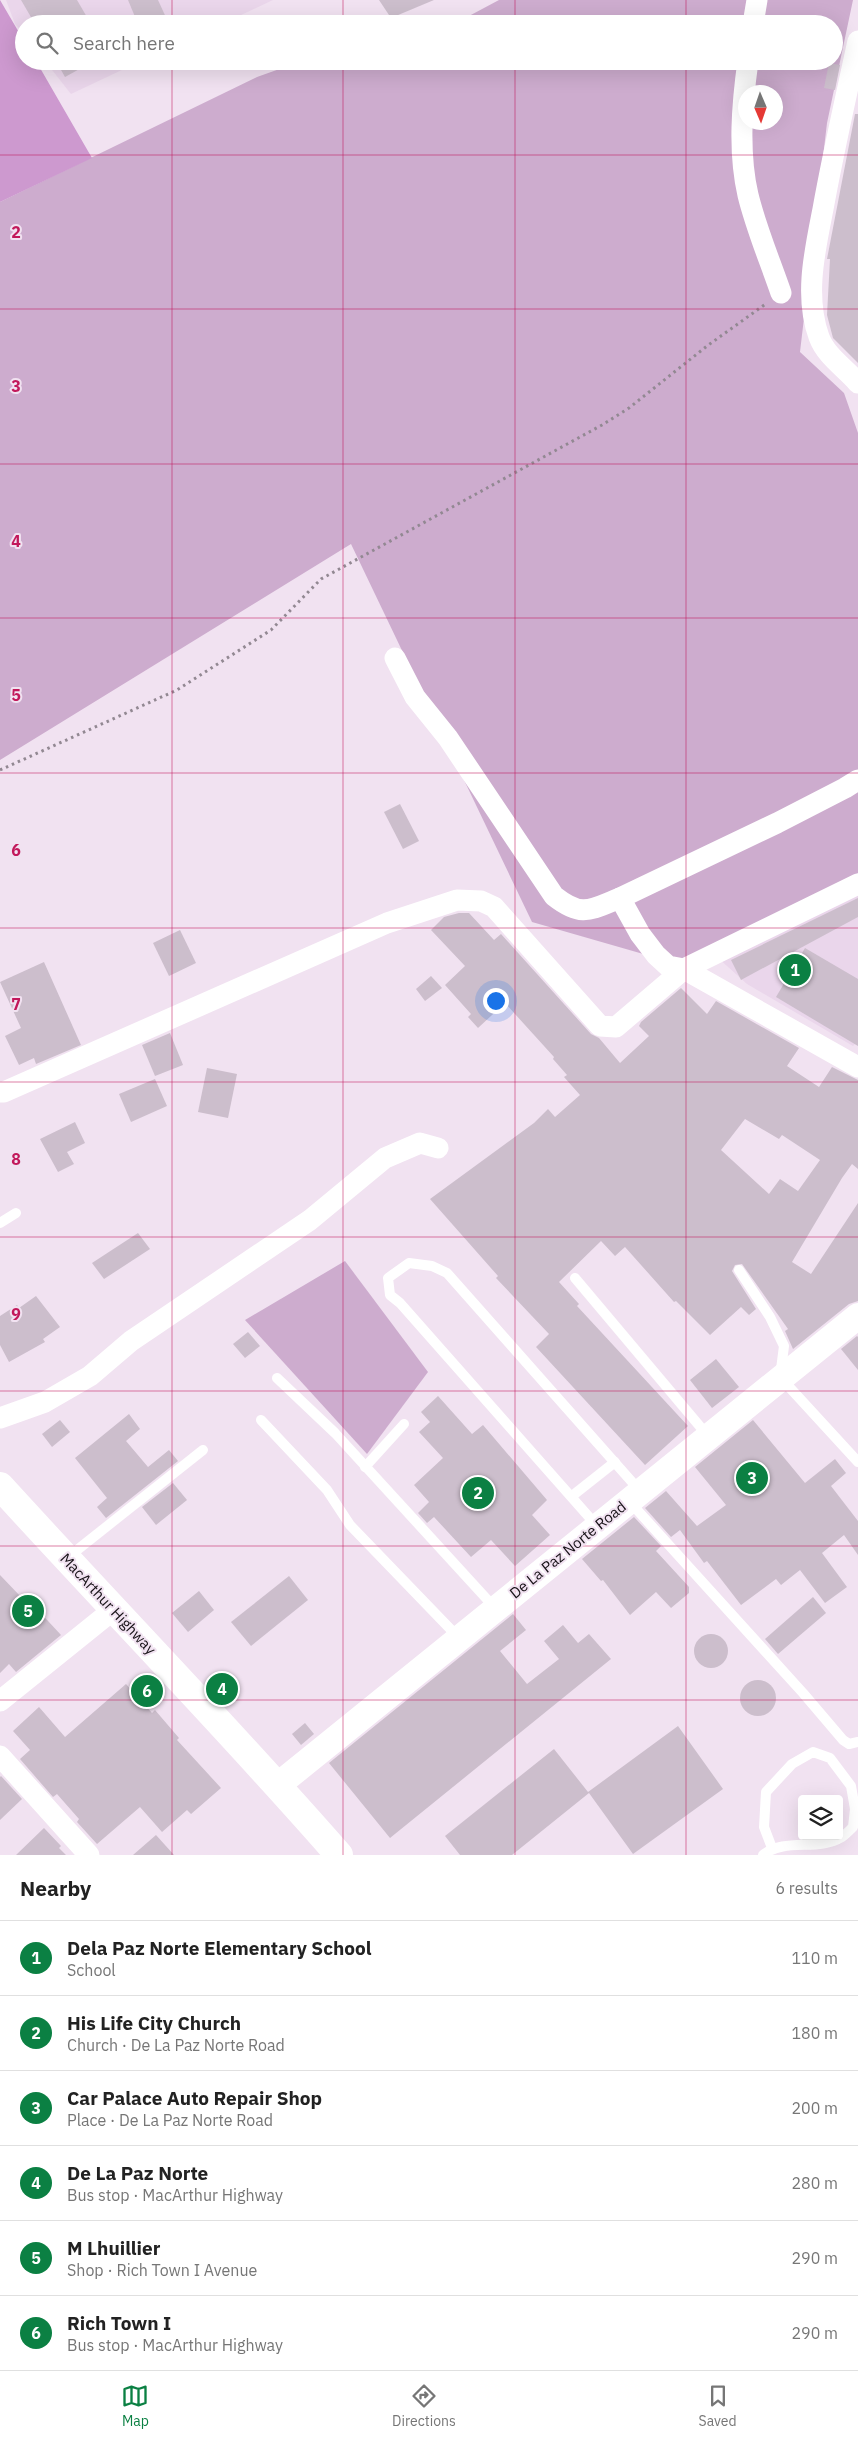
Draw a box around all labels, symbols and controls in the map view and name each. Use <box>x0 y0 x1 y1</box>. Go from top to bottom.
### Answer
search box <box>15 15 843 70</box>
icon: search <box>33 29 61 57</box>
text: Search here <box>73 31 175 55</box>
north arrow <box>738 85 783 130</box>
text: 2 <box>11 222 21 242</box>
text: 3 <box>11 376 21 396</box>
text: 4 <box>11 531 21 551</box>
text: 5 <box>11 685 21 705</box>
text: 6 <box>11 840 21 860</box>
pin: 1 <box>779 951 811 989</box>
your location <box>483 988 509 1014</box>
text: 7 <box>11 994 21 1014</box>
text: 8 <box>11 1149 21 1169</box>
text: 9 <box>11 1304 21 1324</box>
pin: 3 <box>736 1459 768 1497</box>
pin: 2 <box>462 1474 494 1512</box>
street label: De La Paz Norte Road <box>506 1497 630 1602</box>
street label: MacArthur Highway <box>56 1549 161 1659</box>
pin: 5 <box>12 1592 44 1630</box>
pin: 4 <box>206 1670 238 1708</box>
pin: 6 <box>131 1672 163 1710</box>
map controls <box>798 1795 843 1840</box>
button: layers <box>798 1795 843 1840</box>
text: Nearby <box>20 1874 91 1902</box>
text: 6 results <box>775 1878 838 1898</box>
text: Dela Paz Norte Elementary School <box>67 1936 372 1960</box>
text: 1 <box>31 1948 41 1968</box>
text: 110 m <box>791 1948 838 1968</box>
text: School <box>67 1960 116 1980</box>
text: His Life City Church <box>67 2011 241 2035</box>
text: 2 <box>31 2023 41 2043</box>
text: 180 m <box>791 2023 838 2043</box>
text: Church · De La Paz Norte Road <box>67 2035 285 2055</box>
text: Car Palace Auto Repair Shop <box>67 2086 322 2110</box>
text: 3 <box>31 2098 41 2118</box>
text: 200 m <box>791 2098 838 2118</box>
text: Place · De La Paz Norte Road <box>67 2110 273 2130</box>
text: De La Paz Norte <box>67 2161 208 2185</box>
text: 4 <box>31 2173 41 2193</box>
text: 280 m <box>791 2173 838 2193</box>
text: Bus stop · MacArthur Highway <box>67 2185 283 2205</box>
text: M Lhuillier <box>67 2236 160 2260</box>
text: 5 <box>31 2248 41 2268</box>
text: 290 m <box>791 2248 838 2268</box>
text: Shop · Rich Town I Avenue <box>67 2260 257 2280</box>
text: Rich Town I <box>67 2311 171 2335</box>
text: 6 <box>31 2323 41 2343</box>
text: 290 m <box>791 2323 838 2343</box>
text: Bus stop · MacArthur Highway <box>67 2335 283 2355</box>
tab: Map <box>121 2382 149 2430</box>
tab: Directions <box>392 2382 456 2430</box>
tab: Saved <box>699 2382 737 2430</box>

